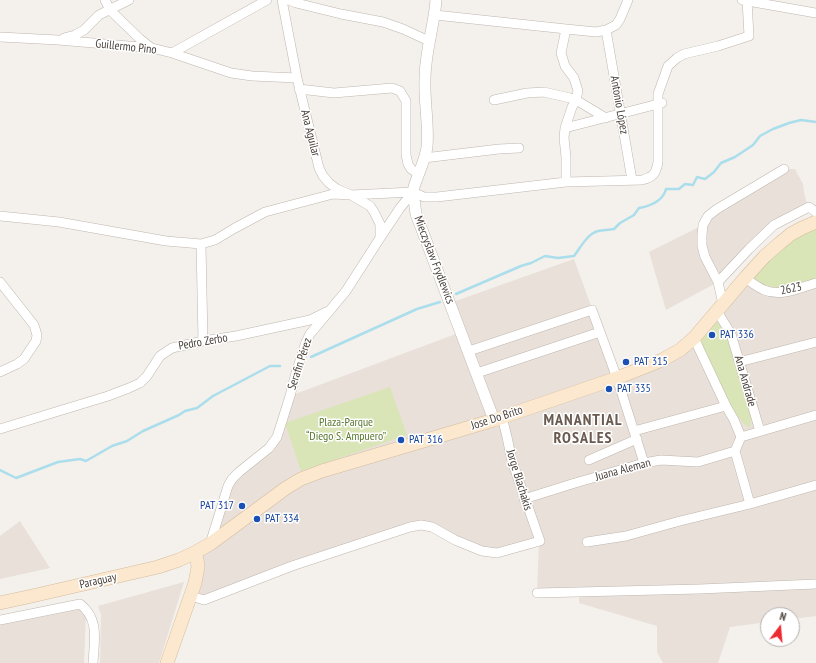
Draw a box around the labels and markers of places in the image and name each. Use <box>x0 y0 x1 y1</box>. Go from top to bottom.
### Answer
place label: PAT 336 <box>720 328 754 342</box>
marker: PAT 336 <box>707 330 717 340</box>
place label: PAT 315 <box>634 355 668 369</box>
marker: PAT 315 <box>621 357 631 367</box>
place label: PAT 335 <box>617 382 651 396</box>
marker: PAT 335 <box>604 384 614 394</box>
place label: PAT 316 <box>409 433 443 447</box>
marker: PAT 316 <box>396 435 406 445</box>
place label: PAT 317 <box>200 499 234 513</box>
marker: PAT 317 <box>237 501 247 511</box>
place label: PAT 334 <box>265 512 299 526</box>
marker: PAT 334 <box>252 514 262 524</box>

